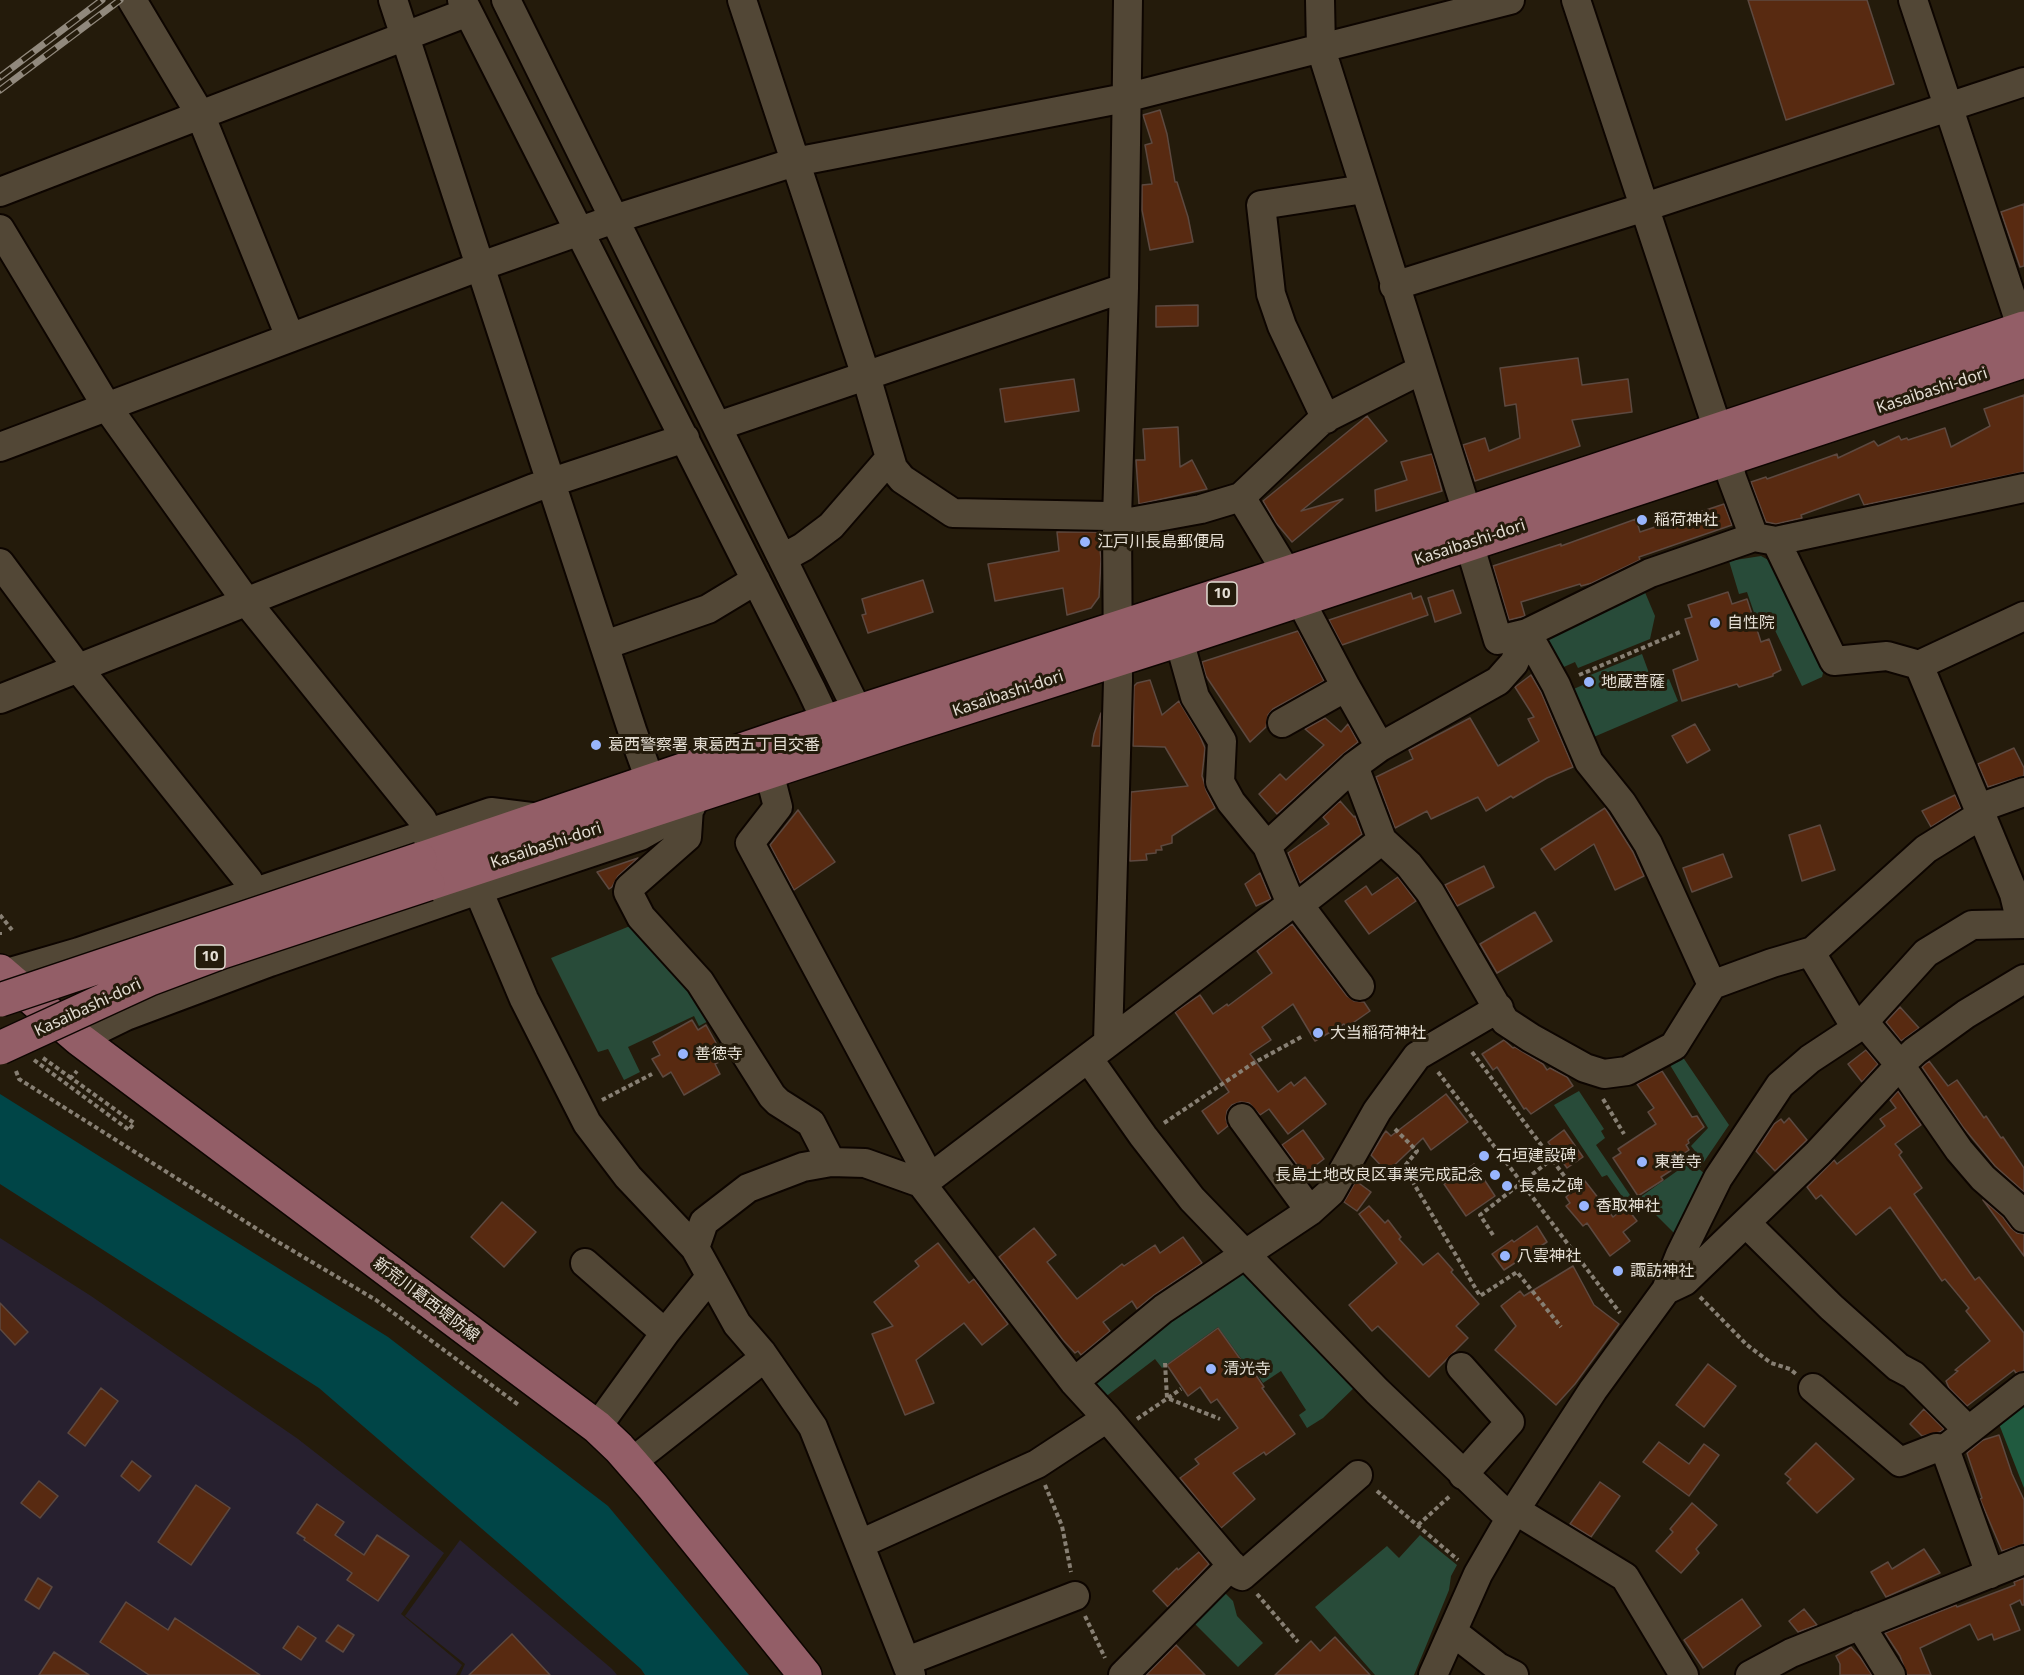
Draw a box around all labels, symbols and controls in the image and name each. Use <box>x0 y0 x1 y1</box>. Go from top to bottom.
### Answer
street label: Kasaibashi-dori <box>1874 364 1990 418</box>
place label: 稲荷神社 <box>1654 510 1718 530</box>
marker: 稲荷神社 <box>1635 513 1649 527</box>
street label: Kasaibashi-dori <box>1412 516 1528 570</box>
place label: 江戸川長島郵便局 <box>1097 532 1225 552</box>
marker: 江戸川長島郵便局 <box>1078 535 1092 549</box>
road number: 10 <box>1207 582 1237 606</box>
place label: 自性院 <box>1727 613 1775 633</box>
marker: 自性院 <box>1708 616 1722 630</box>
street label: Kasaibashi-dori <box>950 667 1066 721</box>
place label: 地蔵菩薩 <box>1601 672 1665 692</box>
marker: 地蔵菩薩 <box>1582 675 1596 689</box>
place label: 葛西警察署 東葛西五丁目交番 <box>608 735 820 755</box>
marker: 葛西警察署 東葛西五丁目交番 <box>589 738 603 752</box>
street label: Kasaibashi-dori <box>488 819 604 873</box>
road number: 10 <box>195 945 225 969</box>
street label: Kasaibashi-dori <box>32 975 144 1041</box>
place label: 大当稲荷神社 <box>1330 1023 1426 1043</box>
marker: 大当稲荷神社 <box>1311 1026 1325 1040</box>
place label: 善徳寺 <box>695 1044 743 1064</box>
marker: 善徳寺 <box>676 1047 690 1061</box>
place label: 石垣建設碑 <box>1496 1146 1576 1166</box>
marker: 石垣建設碑 <box>1477 1149 1491 1163</box>
place label: 東善寺 <box>1654 1152 1702 1172</box>
marker: 東善寺 <box>1635 1155 1649 1169</box>
place label: 長島土地改良区事業完成記念 <box>1275 1165 1483 1185</box>
marker: 長島土地改良区事業完成記念 <box>1488 1168 1502 1182</box>
place label: 長島之碑 <box>1519 1176 1583 1196</box>
marker: 長島之碑 <box>1500 1179 1514 1193</box>
place label: 香取神社 <box>1596 1196 1660 1216</box>
marker: 香取神社 <box>1577 1199 1591 1213</box>
place label: 八雲神社 <box>1517 1246 1581 1266</box>
marker: 八雲神社 <box>1498 1249 1512 1263</box>
street label: 新荒川葛西堤防線 <box>369 1254 483 1346</box>
place label: 諏訪神社 <box>1630 1261 1694 1281</box>
marker: 諏訪神社 <box>1611 1264 1625 1278</box>
place label: 清光寺 <box>1223 1359 1271 1379</box>
marker: 清光寺 <box>1204 1362 1218 1376</box>

